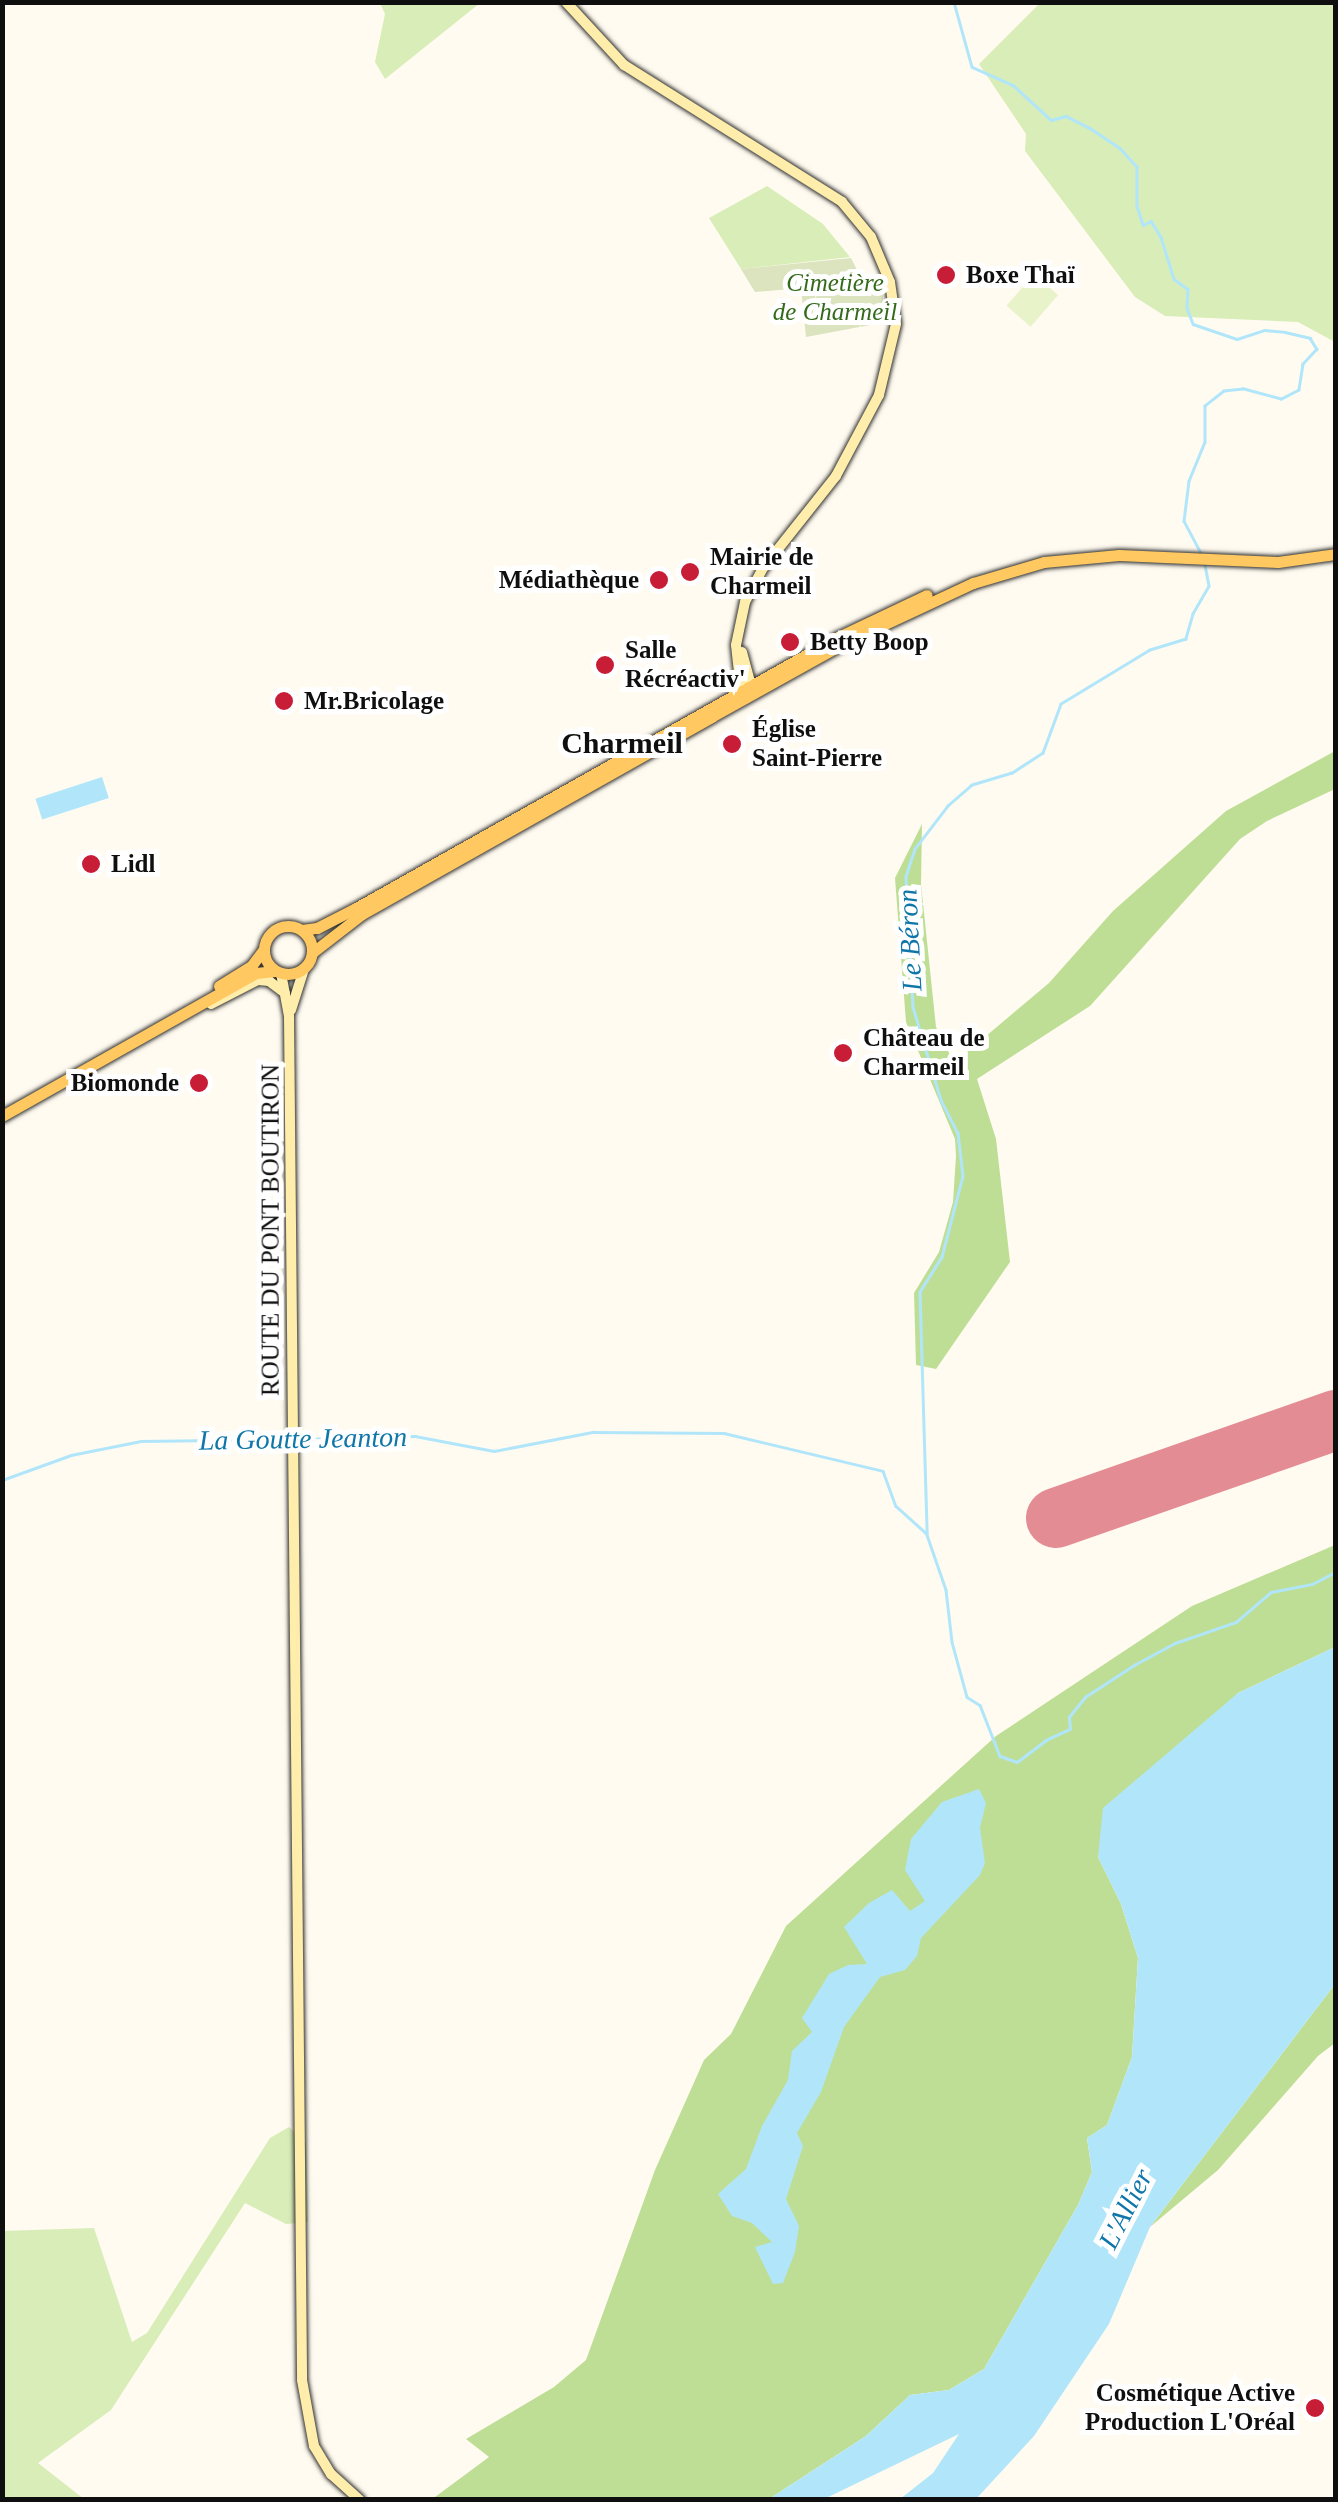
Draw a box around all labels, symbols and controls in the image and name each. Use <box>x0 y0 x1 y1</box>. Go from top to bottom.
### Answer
place label: Boxe Thaï <box>966 260 1075 290</box>
marker: Boxe Thaï <box>935 264 957 286</box>
park label: Cimetière de Charmeil <box>773 269 897 328</box>
place label: Mairie de Charmeil <box>710 543 813 602</box>
marker: Mairie de Charmeil <box>679 561 701 583</box>
place label: Médiathèque <box>499 565 639 595</box>
marker: Médiathèque <box>648 569 670 591</box>
place label: Betty Boop <box>810 627 929 657</box>
marker: Betty Boop <box>779 631 801 653</box>
place label: Salle Récréactiv' <box>625 636 746 695</box>
marker: Salle Récréactiv' <box>594 654 616 676</box>
place label: Mr.Bricolage <box>304 686 444 716</box>
marker: Mr.Bricolage <box>273 690 295 712</box>
place label: Église Saint-Pierre <box>752 715 882 774</box>
district label: Charmeil <box>561 725 683 761</box>
marker: Église Saint-Pierre <box>721 733 743 755</box>
place label: Lidl <box>111 849 155 879</box>
marker: Lidl <box>80 853 102 875</box>
water label: Le Béron <box>891 888 929 992</box>
place label: Château de Charmeil <box>863 1024 985 1083</box>
marker: Château de Charmeil <box>832 1042 854 1064</box>
street label: ROUTE DU PONT BOUTIRON <box>256 1064 286 1396</box>
place label: Biomonde <box>71 1068 179 1098</box>
marker: Biomonde <box>188 1072 210 1094</box>
water label: La Goutte Jeanton <box>199 1420 407 1458</box>
water label: L'Allier <box>1092 2163 1160 2255</box>
place label: Cosmétique Active Production L'Oréal <box>1085 2379 1295 2438</box>
marker: Cosmétique Active Production L'Oréal <box>1304 2397 1326 2419</box>

